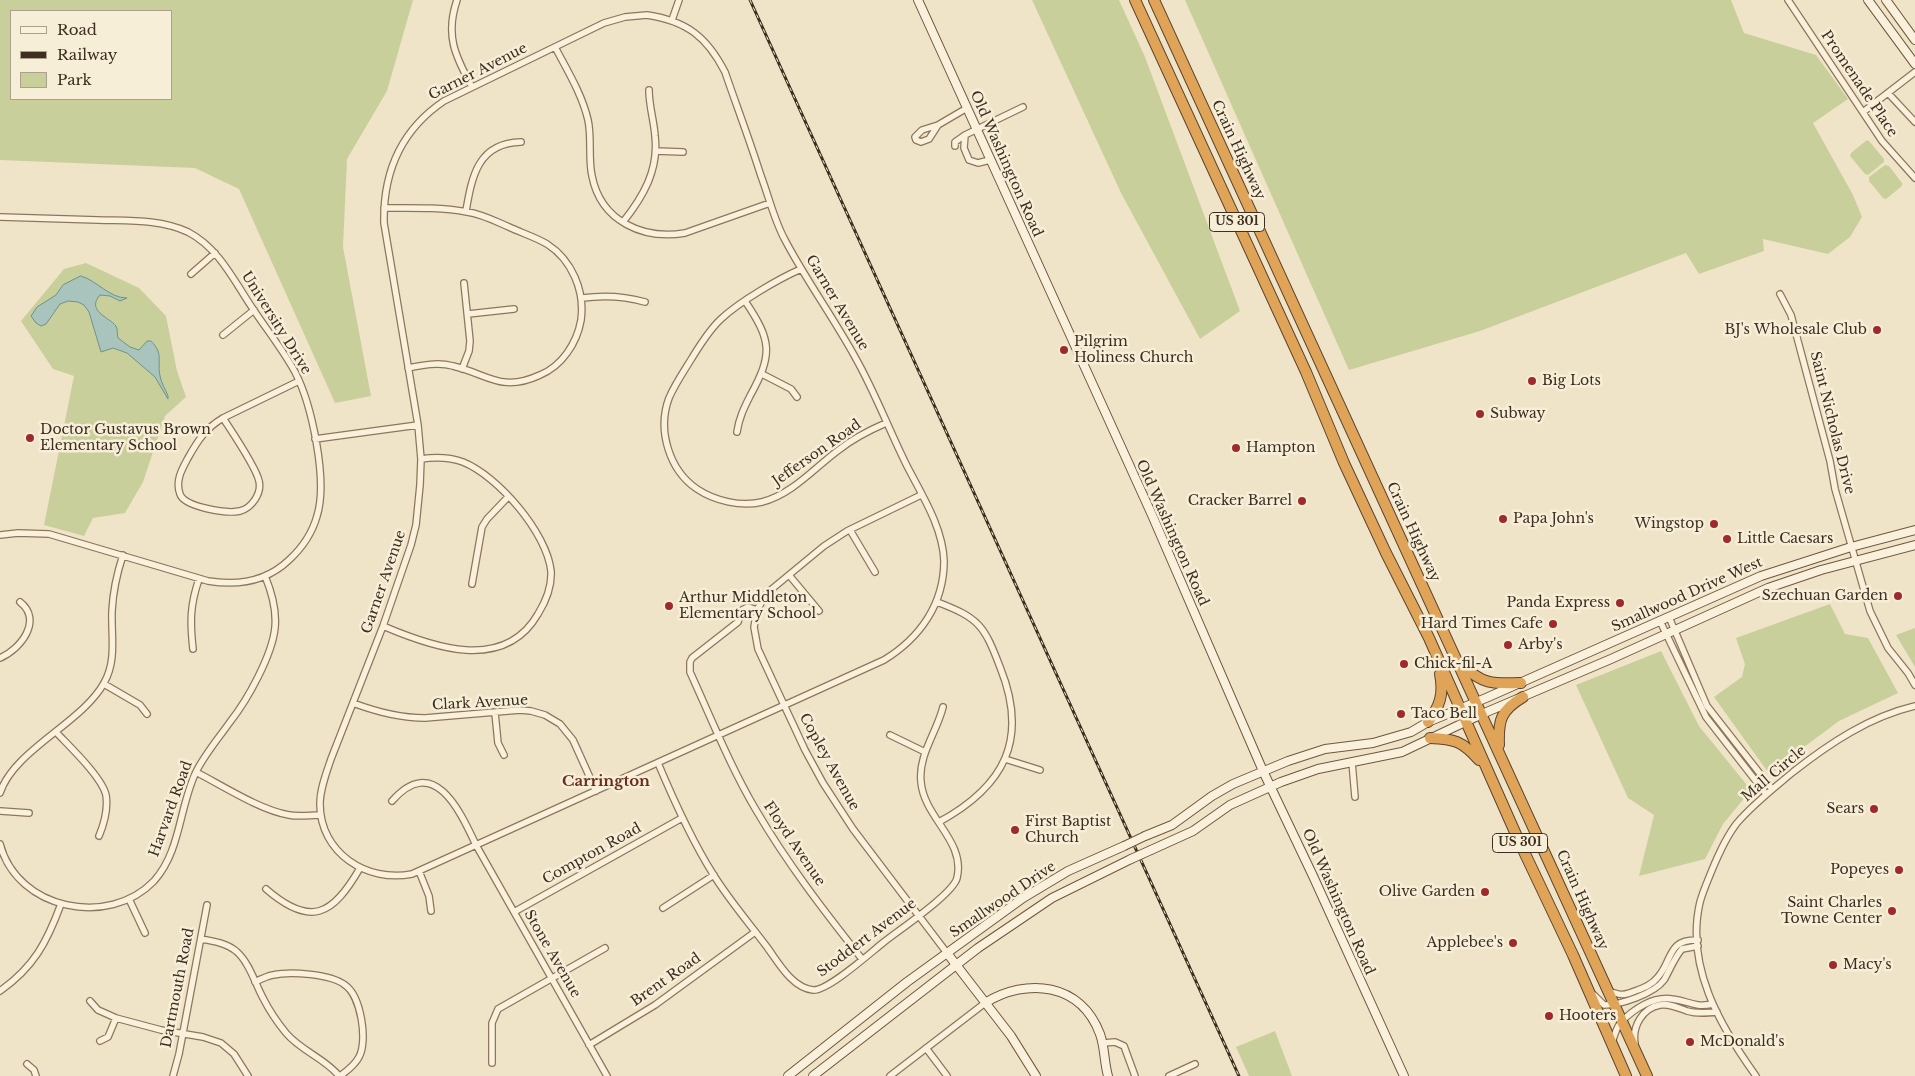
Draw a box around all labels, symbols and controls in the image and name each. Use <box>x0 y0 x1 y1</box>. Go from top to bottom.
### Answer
legend <box>10 10 172 100</box>
text: Road <box>57 20 97 39</box>
street label: Promenade Place <box>1817 28 1901 140</box>
street label: Garner Avenue <box>426 40 530 104</box>
text: Railway <box>57 45 117 64</box>
text: Park <box>57 70 92 89</box>
street label: Old Washington Road <box>966 88 1046 240</box>
street label: Crain Highway <box>1208 98 1268 202</box>
road number: US 301 <box>1210 212 1264 232</box>
street label: Garner Avenue <box>802 252 872 354</box>
street label: University Drive <box>238 268 314 378</box>
place label: BJ's Wholesale Club <box>1725 322 1867 338</box>
marker: BJ's Wholesale Club <box>1871 324 1883 336</box>
place label: Pilgrim Holiness Church <box>1074 334 1193 367</box>
marker: Pilgrim Holiness Church <box>1058 344 1070 356</box>
street label: Saint Nicholas Drive <box>1806 350 1858 496</box>
place label: Big Lots <box>1542 373 1601 389</box>
marker: Big Lots <box>1526 375 1538 387</box>
place label: Subway <box>1490 406 1546 422</box>
marker: Subway <box>1474 408 1486 420</box>
street label: Jefferson Road <box>769 416 865 490</box>
place label: Doctor Gustavus Brown Elementary School <box>40 422 211 454</box>
marker: Doctor Gustavus Brown Elementary School <box>24 432 36 444</box>
place label: Hampton <box>1246 440 1315 456</box>
marker: Hampton <box>1230 442 1242 454</box>
street label: Old Washington Road <box>1132 457 1212 609</box>
street label: Crain Highway <box>1383 480 1443 584</box>
place label: Cracker Barrel <box>1188 493 1292 509</box>
marker: Cracker Barrel <box>1296 495 1308 507</box>
place label: Papa John's <box>1513 511 1594 527</box>
marker: Papa John's <box>1497 513 1509 525</box>
place label: Wingstop <box>1635 516 1704 532</box>
marker: Wingstop <box>1708 518 1720 530</box>
street label: Garner Avenue <box>358 528 410 636</box>
place label: Little Caesars <box>1737 531 1833 547</box>
marker: Little Caesars <box>1721 533 1733 545</box>
street label: Smallwood Drive West <box>1609 554 1765 636</box>
place label: Szechuan Garden <box>1762 588 1888 604</box>
place label: Arthur Middleton Elementary School <box>679 590 816 622</box>
marker: Szechuan Garden <box>1892 590 1904 602</box>
place label: Panda Express <box>1506 595 1610 611</box>
marker: Panda Express <box>1614 597 1626 609</box>
marker: Arthur Middleton Elementary School <box>663 600 675 612</box>
place label: Hard Times Cafe <box>1421 616 1543 632</box>
marker: Hard Times Cafe <box>1547 618 1559 630</box>
place label: Arby's <box>1518 637 1563 653</box>
marker: Arby's <box>1502 639 1514 651</box>
place label: Chick-fil-A <box>1414 656 1492 672</box>
marker: Chick-fil-A <box>1398 658 1410 670</box>
street label: Clark Avenue <box>432 692 528 714</box>
place label: Taco Bell <box>1411 706 1477 722</box>
marker: Taco Bell <box>1395 708 1407 720</box>
street label: Copley Avenue <box>795 710 863 814</box>
street label: Mall Circle <box>1738 742 1810 806</box>
street label: Harvard Road <box>146 759 196 859</box>
district label: Carrington <box>562 773 650 791</box>
street label: Floyd Avenue <box>760 799 828 889</box>
place label: Sears <box>1826 801 1864 817</box>
marker: Sears <box>1868 803 1880 815</box>
place label: First Baptist Church <box>1025 814 1111 846</box>
street label: Compton Road <box>540 820 644 888</box>
marker: First Baptist Church <box>1009 824 1021 836</box>
street label: Old Washington Road <box>1298 826 1378 978</box>
road number: US 301 <box>1492 834 1548 852</box>
street label: Crain Highway <box>1552 847 1612 953</box>
street label: Smallwood Drive <box>947 858 1059 942</box>
place label: Popeyes <box>1830 862 1889 878</box>
marker: Popeyes <box>1893 864 1905 876</box>
place label: Olive Garden <box>1379 884 1475 900</box>
marker: Olive Garden <box>1479 886 1491 898</box>
street label: Stoddert Avenue <box>814 895 920 981</box>
place label: Saint Charles Towne Center <box>1781 895 1882 928</box>
marker: Saint Charles Towne Center <box>1886 905 1898 917</box>
street label: Stone Avenue <box>520 907 584 1001</box>
street label: Dartmouth Road <box>158 927 198 1049</box>
place label: Applebee's <box>1426 935 1503 951</box>
marker: Applebee's <box>1507 937 1519 949</box>
street label: Brent Road <box>628 950 704 1010</box>
place label: Macy's <box>1843 957 1892 973</box>
marker: Macy's <box>1827 959 1839 971</box>
place label: Hooters <box>1559 1008 1616 1024</box>
marker: Hooters <box>1543 1010 1555 1022</box>
place label: McDonald's <box>1700 1034 1785 1050</box>
marker: McDonald's <box>1684 1036 1696 1048</box>

